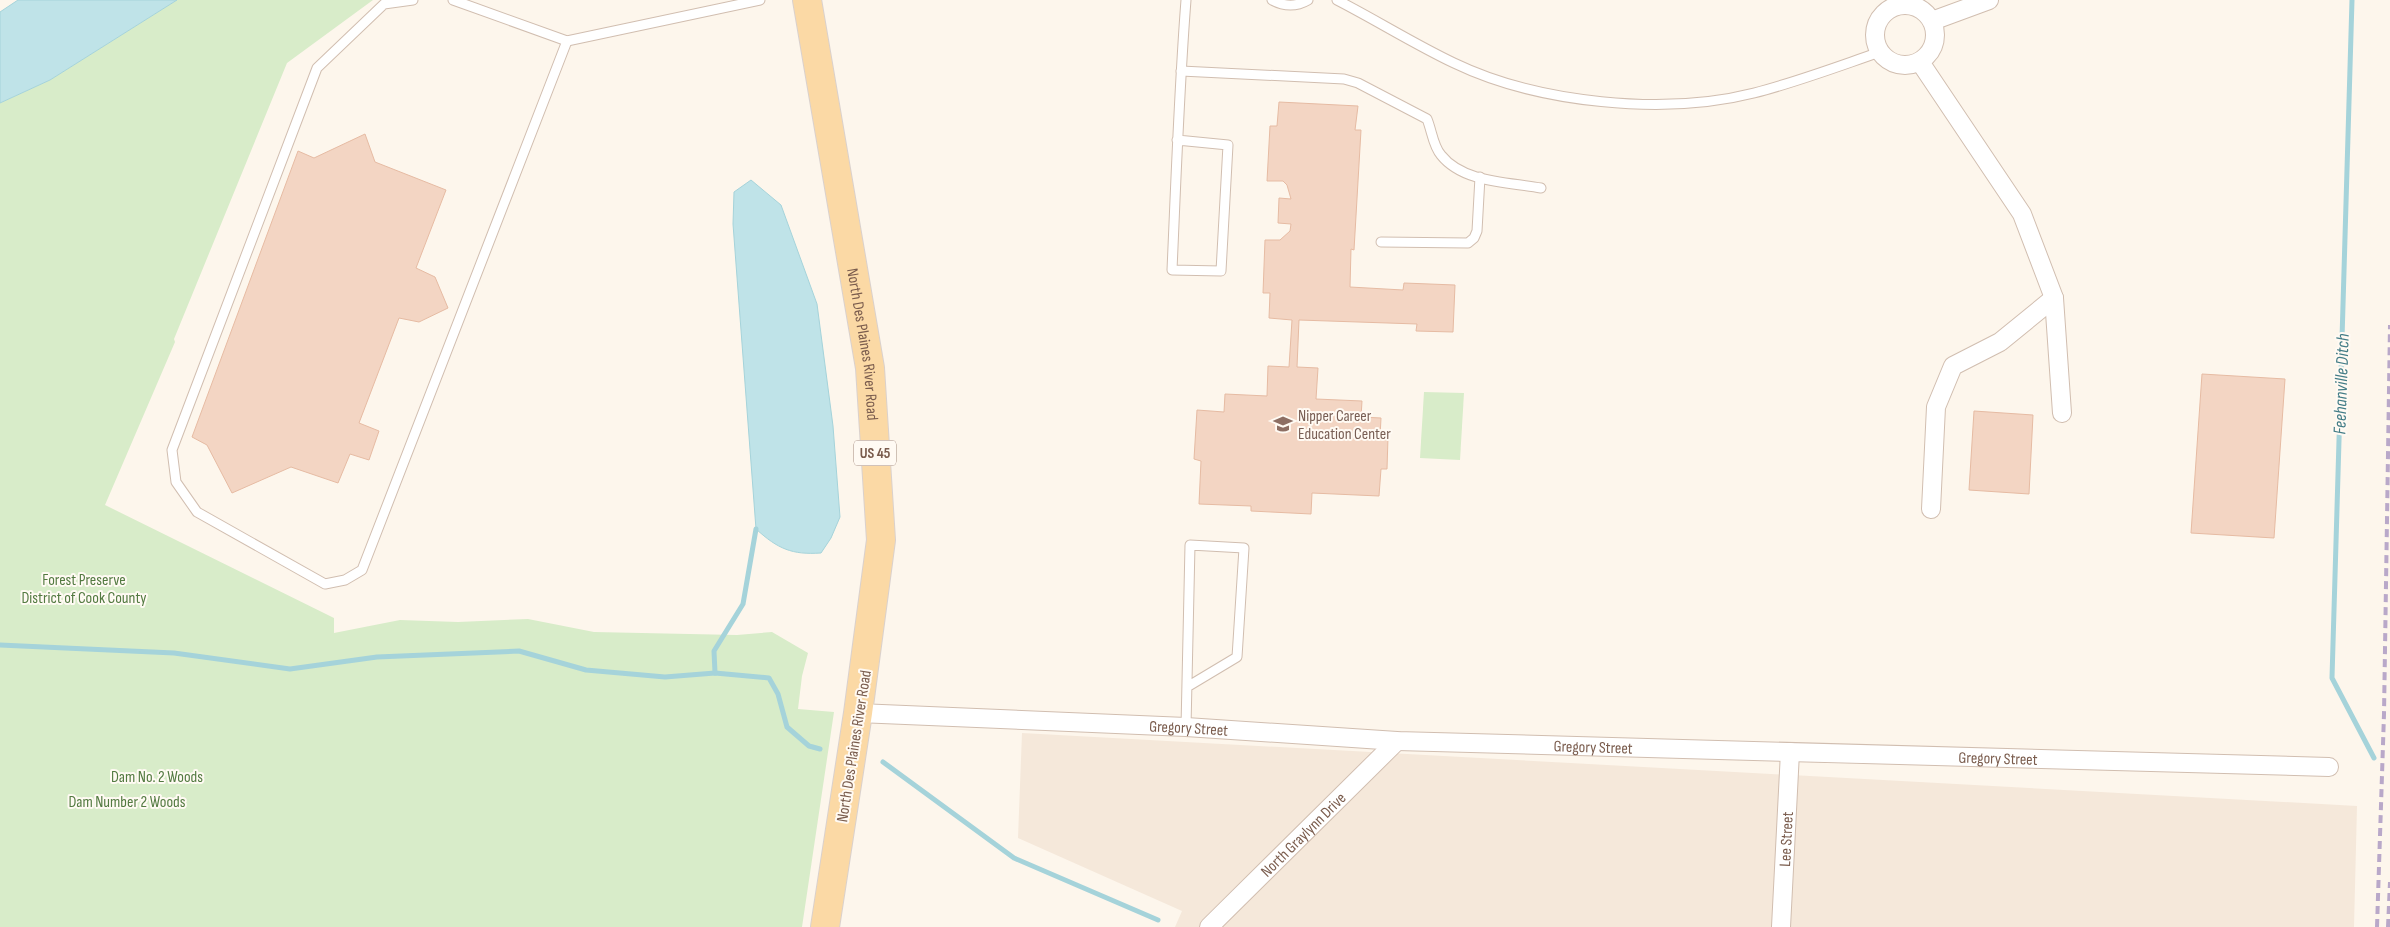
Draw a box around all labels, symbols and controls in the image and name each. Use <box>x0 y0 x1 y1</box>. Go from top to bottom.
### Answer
street label: North Des Plaines River Road <box>842 267 881 421</box>
water label: Feehanville Ditch <box>2329 333 2354 435</box>
place label: Nipper Career Education Center <box>1298 407 1391 444</box>
school or university icon: Nipper Career Education Center <box>1272 413 1294 435</box>
road number: US 45 <box>854 440 896 466</box>
park label: Forest Preserve District of Cook County <box>21 571 147 608</box>
street label: North Des Plaines River Road <box>833 669 876 824</box>
street label: Gregory Street <box>1149 717 1229 741</box>
street label: Gregory Street <box>1553 737 1633 759</box>
street label: Gregory Street <box>1958 749 2038 770</box>
park label: Dam No. 2 Woods <box>111 768 203 787</box>
street label: North Graylynn Drive <box>1257 789 1350 881</box>
park label: Dam Number 2 Woods <box>68 793 186 812</box>
street label: Lee Street <box>1776 811 1798 867</box>

